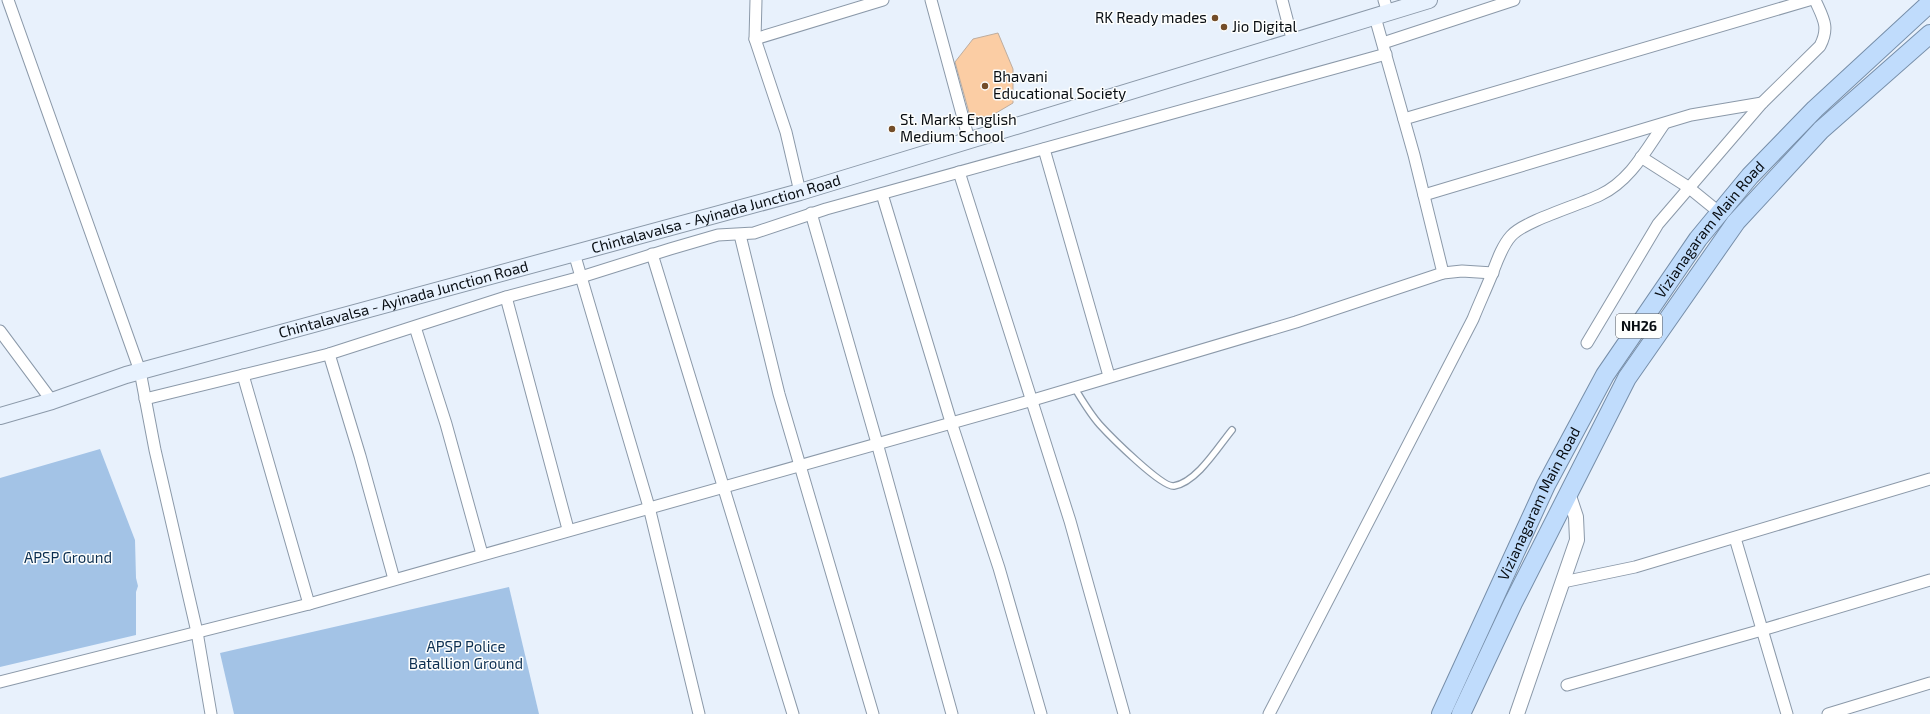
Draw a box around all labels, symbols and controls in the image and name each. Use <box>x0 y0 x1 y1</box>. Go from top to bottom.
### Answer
place label: RK Ready mades <box>1095 8 1207 26</box>
marker: RK Ready mades <box>1210 13 1220 23</box>
place label: Jio Digital <box>1232 17 1297 35</box>
marker: Jio Digital <box>1219 22 1229 32</box>
place label: Bhavani Educational Society <box>993 67 1126 102</box>
marker: Bhavani Educational Society <box>980 81 990 91</box>
place label: St. Marks English Medium School <box>900 110 1017 145</box>
marker: St. Marks English Medium School <box>887 124 897 134</box>
street label: Vizianagaram Main Road <box>1650 157 1768 301</box>
street label: Chintalavalsa - Ayinada Junction Road <box>589 170 843 256</box>
street label: Chintalavalsa - Ayinada Junction Road <box>276 256 530 341</box>
road number: NH26 <box>1616 314 1662 338</box>
street label: Vizianagaram Main Road <box>1493 424 1583 583</box>
park label: APSP Ground <box>24 548 112 566</box>
park label: APSP Police Batallion Ground <box>409 637 523 672</box>

